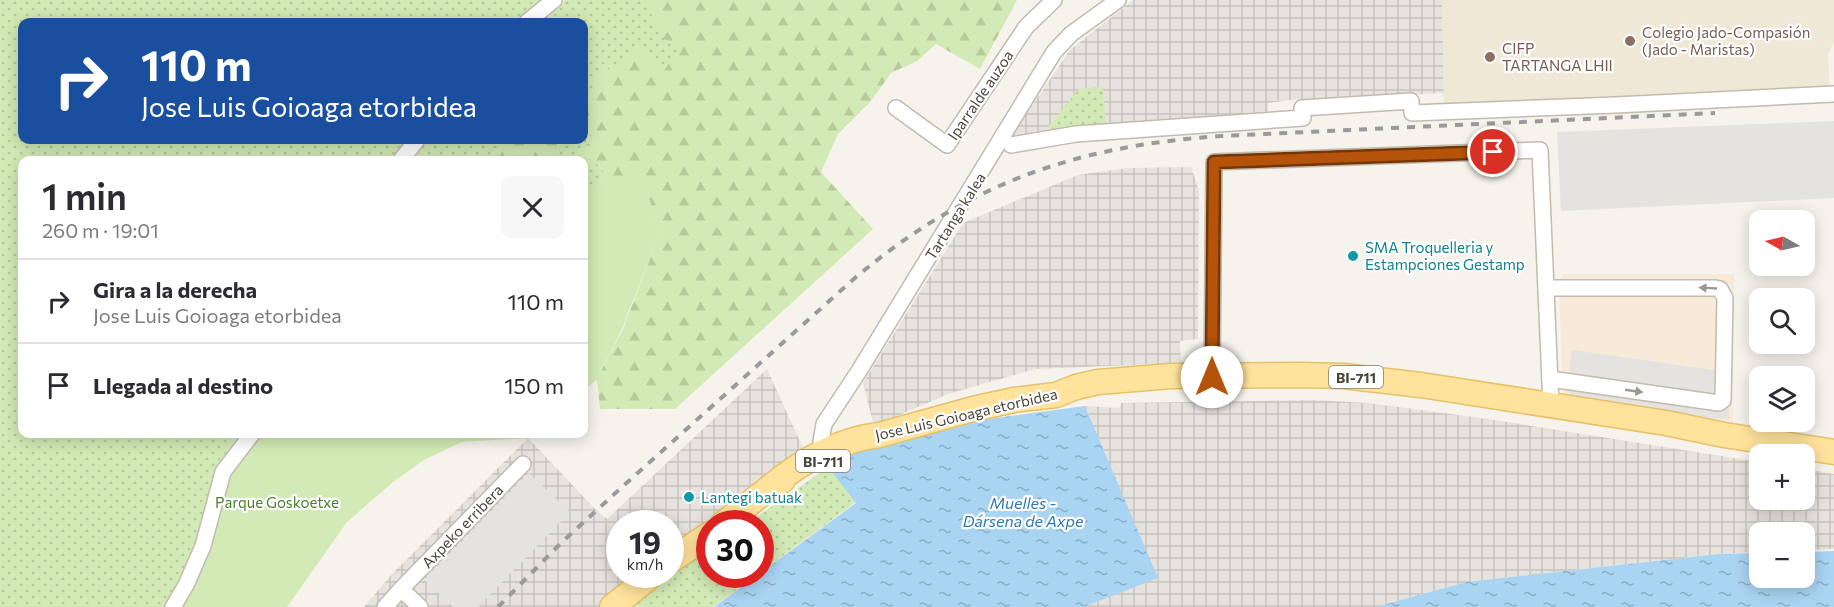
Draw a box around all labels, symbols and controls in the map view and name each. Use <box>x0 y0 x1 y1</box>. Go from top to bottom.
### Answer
place label: Colegio Jado-Compasión (Jado - Maristas) <box>1642 23 1810 58</box>
marker: Colegio Jado-Compasión (Jado - Maristas) <box>1623 34 1637 48</box>
text: 110 m <box>141 38 252 90</box>
place label: CIFP TARTANGA LHII <box>1502 39 1613 74</box>
icon: right <box>42 42 120 120</box>
street label: Iparralde auzoa <box>943 47 1017 143</box>
marker: CIFP TARTANGA LHII <box>1483 50 1497 64</box>
text: Jose Luis Goioaga etorbidea <box>141 90 477 123</box>
pin <box>1467 126 1518 177</box>
icon: arrive <box>1476 135 1509 168</box>
street label: Tartanga kalea <box>921 169 989 263</box>
text: 1 min <box>42 173 127 217</box>
button: close <box>501 176 564 239</box>
north arrow <box>1749 210 1815 276</box>
map controls <box>1749 210 1815 588</box>
text: 260 m · 19:01 <box>42 218 159 242</box>
place label: SMA Troquelleria y Estampciones Gestamp <box>1365 238 1525 273</box>
marker: SMA Troquelleria y Estampciones Gestamp <box>1346 249 1360 263</box>
text: Gira a la derecha <box>93 276 257 303</box>
one-way arrow <box>1699 284 1718 293</box>
icon: right <box>42 285 75 318</box>
text: 110 m <box>507 288 564 315</box>
button: search <box>1749 288 1815 354</box>
text: Jose Luis Goioaga etorbidea <box>93 303 342 327</box>
position arrow <box>1180 345 1244 409</box>
road number: BI-711 <box>1329 366 1383 388</box>
button: layers <box>1749 366 1815 432</box>
icon: arrive <box>42 369 75 402</box>
text: Llegada al destino <box>93 372 273 399</box>
text: 150 m <box>504 372 564 399</box>
street label: Jose Luis Goioaga etorbidea <box>873 384 1059 444</box>
one-way arrow <box>1624 386 1643 395</box>
button: + <box>1749 444 1815 510</box>
road number: BI-711 <box>796 450 850 472</box>
street label: Axpeko erribera <box>418 481 506 571</box>
place label: Lantegi batuak <box>701 488 802 506</box>
marker: Lantegi batuak <box>682 490 696 504</box>
park label: Parque Goskoetxe <box>215 493 339 511</box>
water label: Muelles - Dársena de Axpe <box>963 493 1084 530</box>
speed limit sign: 30 <box>696 510 774 588</box>
button: − <box>1749 522 1815 588</box>
text: 19 <box>629 523 661 560</box>
text: km/h <box>627 555 663 573</box>

